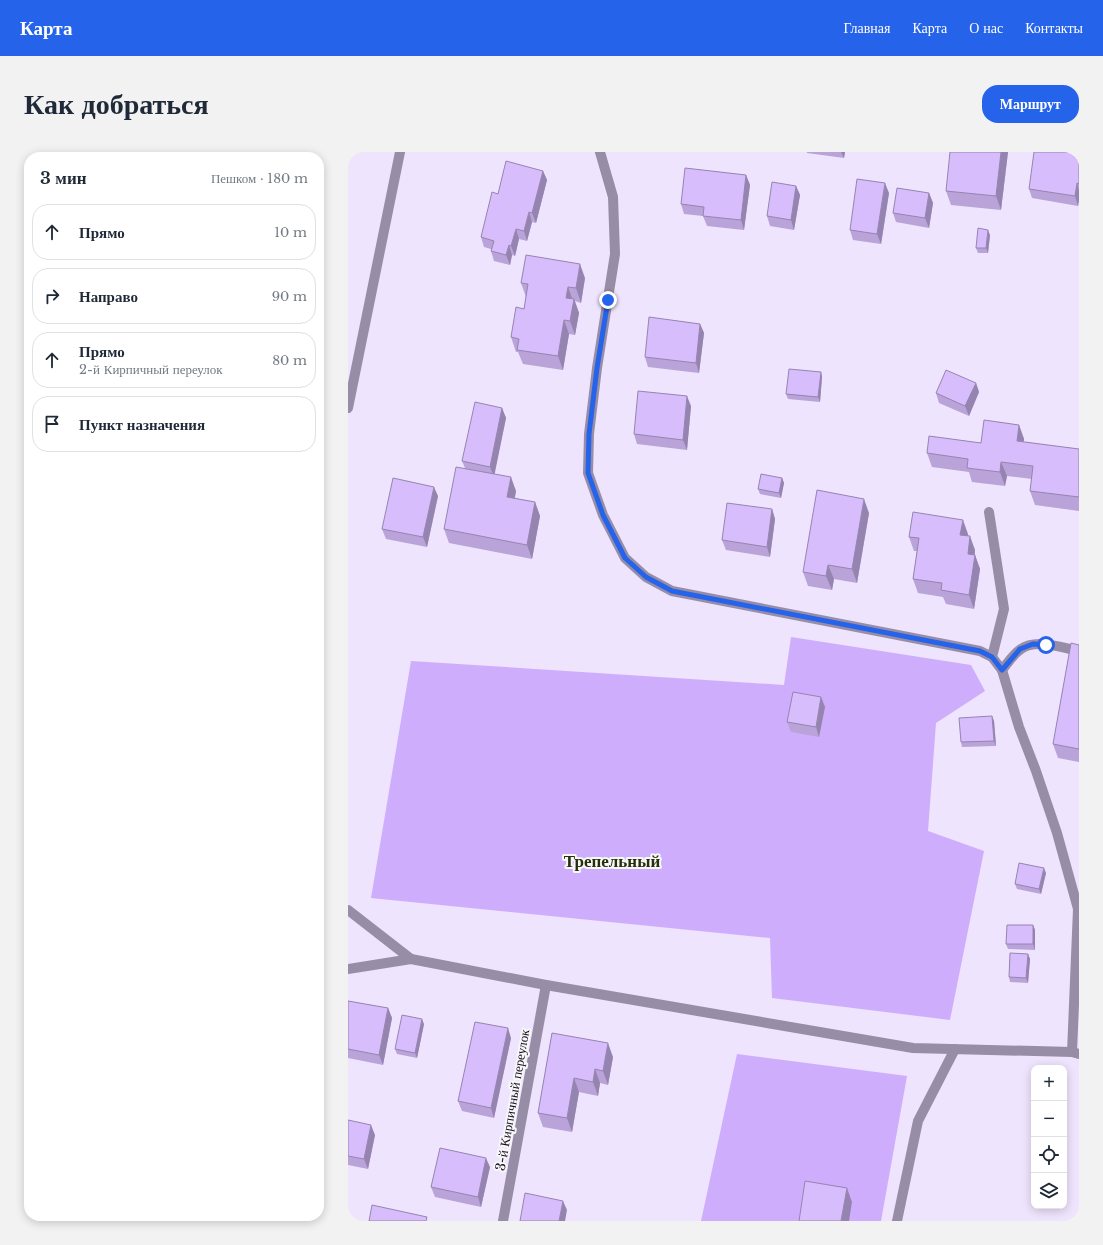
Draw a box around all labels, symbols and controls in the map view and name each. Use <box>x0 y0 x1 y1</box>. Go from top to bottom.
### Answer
text: Карта <box>20 17 72 40</box>
text: Главная <box>843 19 890 37</box>
text: Карта <box>912 19 947 37</box>
text: О нас <box>969 19 1003 37</box>
text: Контакты <box>1025 19 1083 37</box>
button: Маршрут <box>982 85 1079 123</box>
text: Как добраться <box>24 87 209 122</box>
text: 3 мин <box>40 168 87 189</box>
text: Пешком · 180 m <box>211 170 308 187</box>
icon: ahead <box>41 221 63 243</box>
text: Прямо <box>79 223 125 242</box>
text: 10 m <box>274 224 307 241</box>
icon: right <box>41 285 63 307</box>
text: Направо <box>79 287 138 306</box>
text: 90 m <box>272 288 307 305</box>
route end <box>599 291 617 309</box>
text: Прямо <box>79 342 125 361</box>
icon: ahead <box>41 349 63 371</box>
text: 80 m <box>272 352 307 369</box>
text: 2-й Кирпичный переулок <box>79 361 223 378</box>
icon: arrive <box>41 413 63 435</box>
text: Пункт назначения <box>79 415 205 434</box>
route start <box>1037 636 1055 654</box>
district label: Трепельный <box>564 851 660 872</box>
street label: 3-й Кирпичный переулок <box>492 1027 533 1172</box>
map controls <box>1031 1065 1067 1209</box>
button: + <box>1031 1065 1067 1101</box>
button: − <box>1031 1101 1067 1137</box>
button: locate <box>1031 1137 1067 1173</box>
button: layers <box>1031 1173 1067 1209</box>

